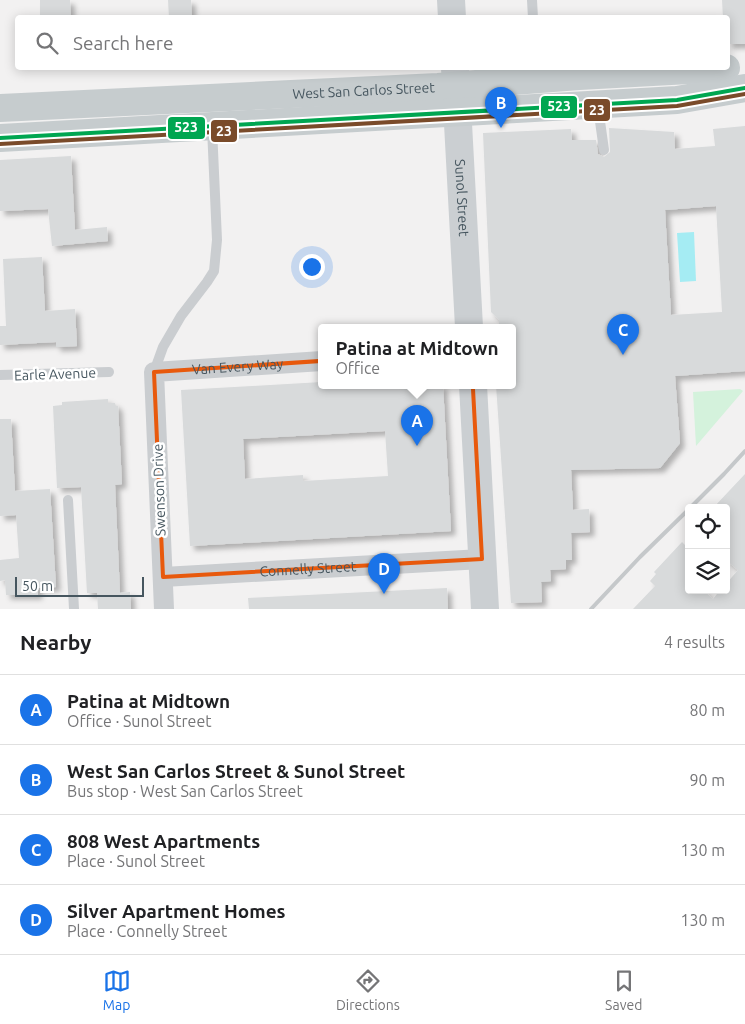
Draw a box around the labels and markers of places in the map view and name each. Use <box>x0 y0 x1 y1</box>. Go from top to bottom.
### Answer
pin: B <box>485 87 517 128</box>
pin: C <box>607 314 639 355</box>
pin: A <box>401 405 433 446</box>
pin: D <box>368 553 400 594</box>

